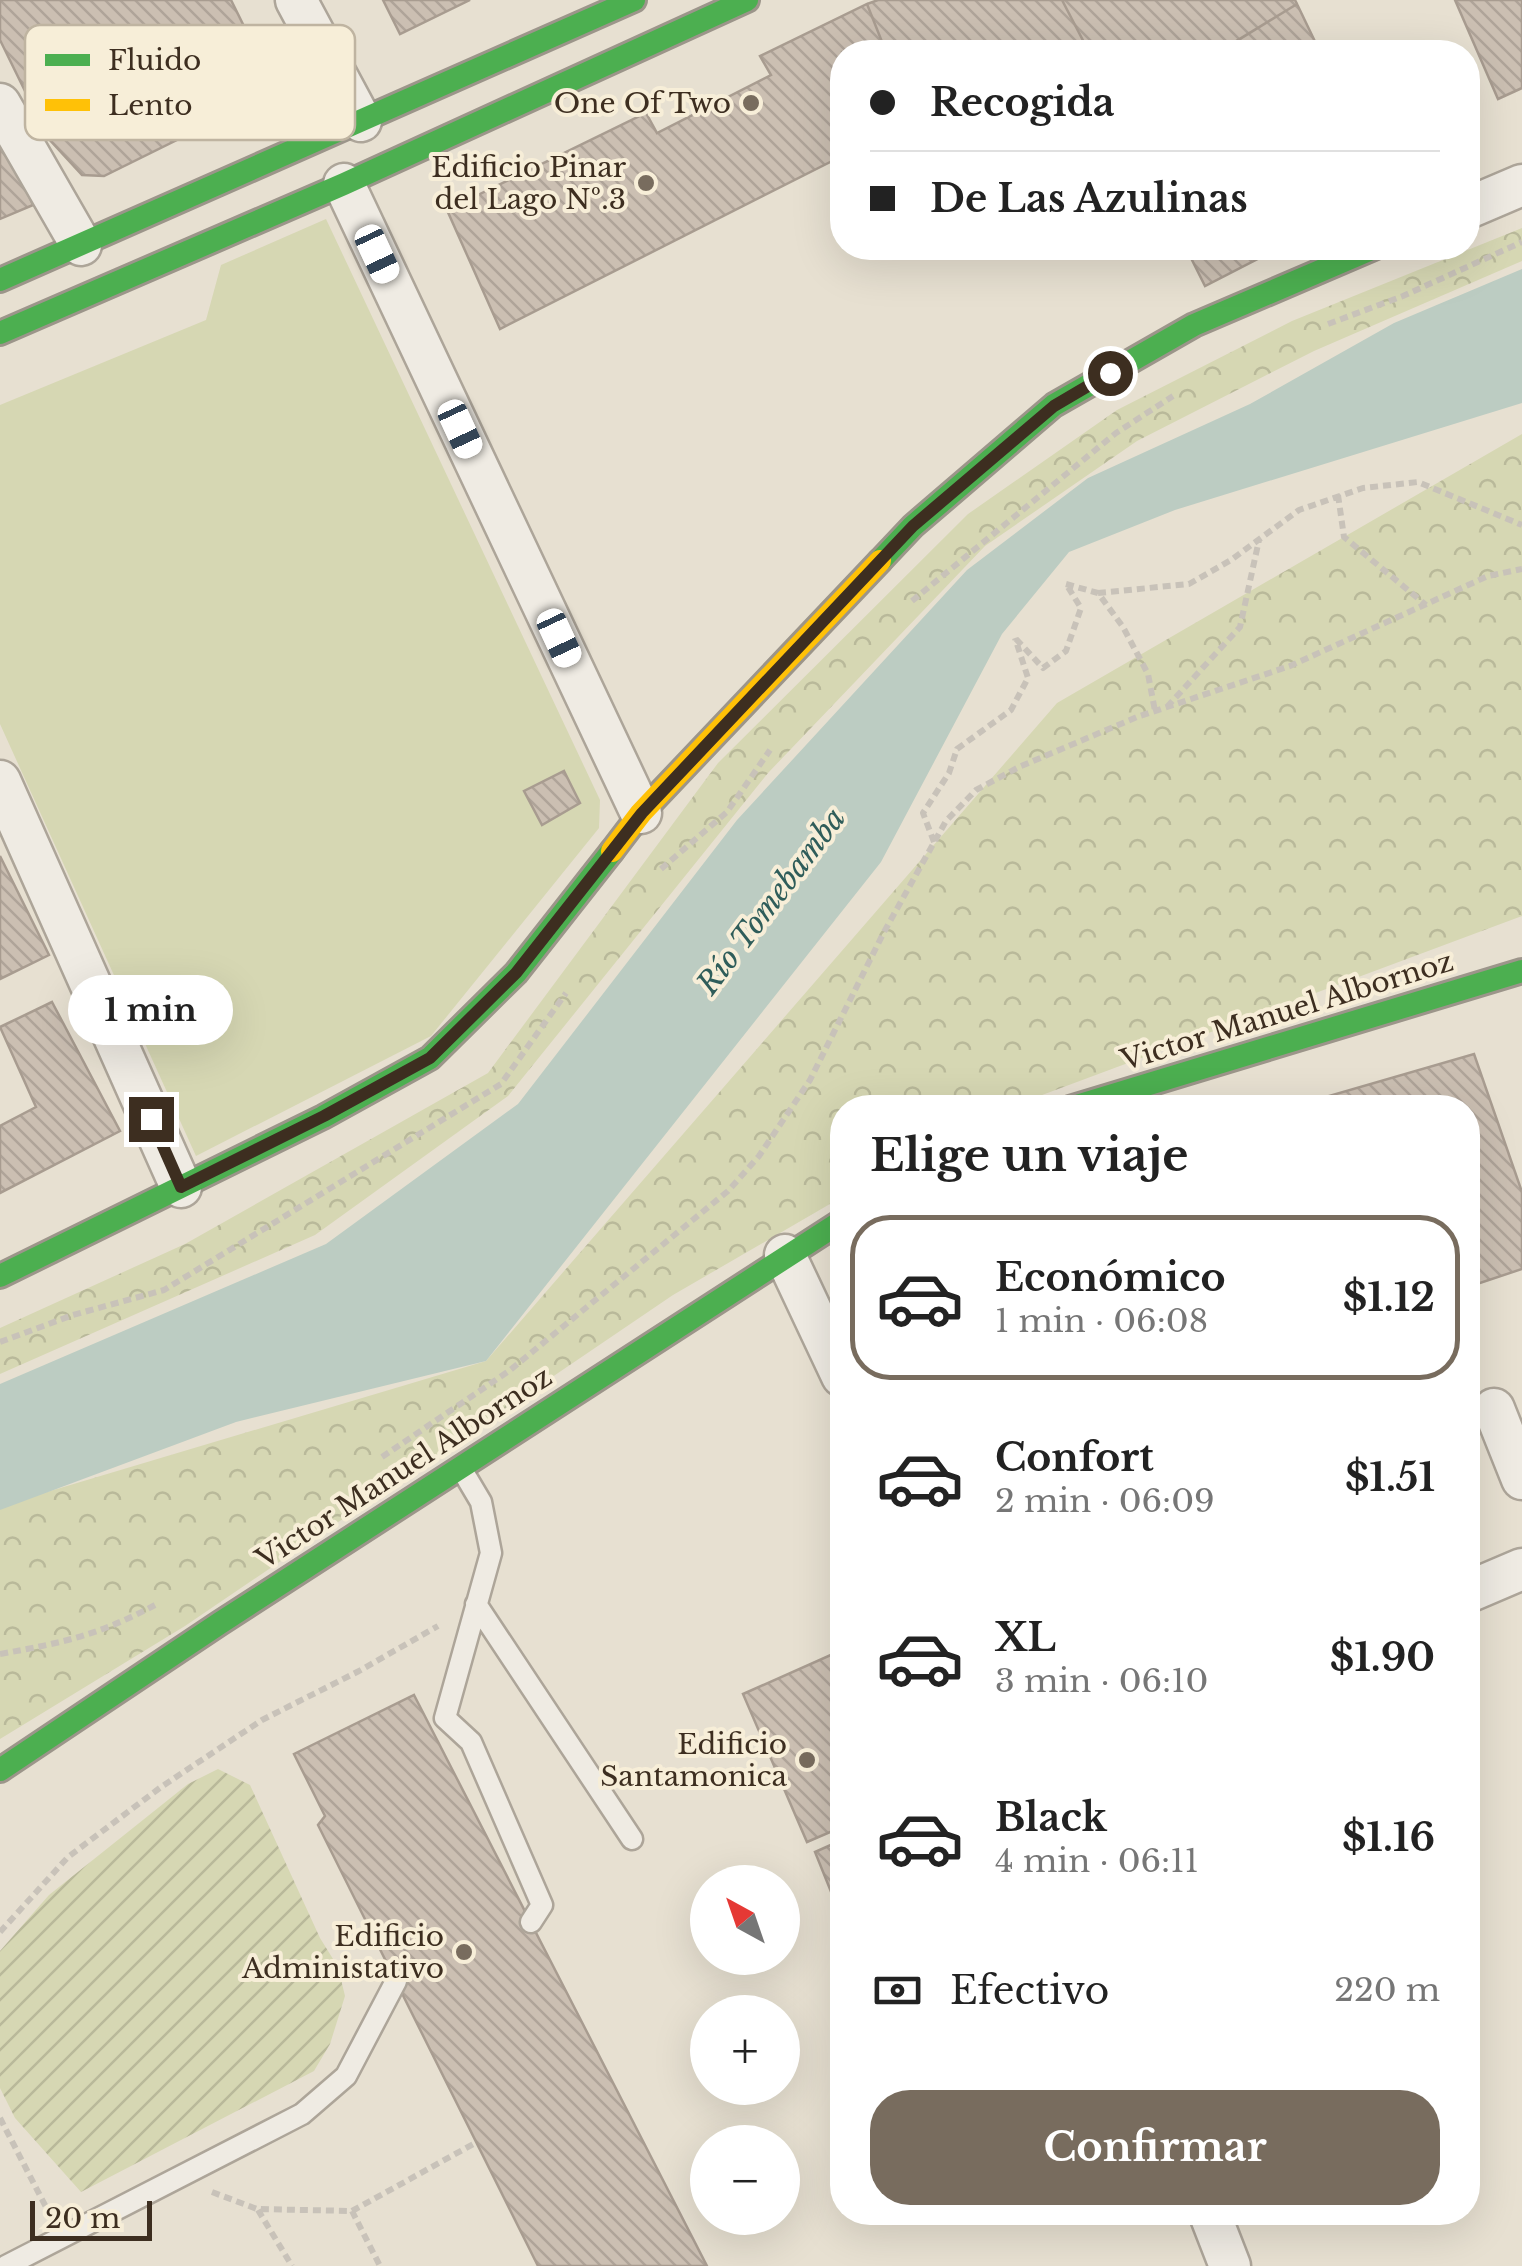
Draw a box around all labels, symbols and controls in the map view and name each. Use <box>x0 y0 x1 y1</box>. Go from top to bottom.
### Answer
legend <box>25 25 355 140</box>
text: Fluido <box>108 43 201 78</box>
text: Recogida <box>930 79 1115 126</box>
place label: One Of Two <box>554 86 731 121</box>
text: Lento <box>108 88 193 123</box>
marker: One Of Two <box>740 92 762 114</box>
place label: Edificio Pinar del Lago Nº.3 <box>431 150 627 217</box>
marker: Edificio Pinar del Lago Nº.3 <box>635 172 657 194</box>
text: De Las Azulinas <box>930 175 1248 222</box>
car <box>351 220 403 288</box>
route start <box>1088 351 1133 396</box>
car <box>434 395 486 463</box>
car <box>533 604 585 672</box>
water label: Río Tomebamba <box>688 800 853 1002</box>
street label: Victor Manuel Albornoz <box>1116 944 1457 1079</box>
callout: 1 min <box>68 974 234 1044</box>
text: 1 min <box>104 990 197 1030</box>
route end <box>129 1097 174 1142</box>
text: Elige un viaje <box>870 1127 1189 1183</box>
icon: car <box>875 1253 965 1343</box>
text: Económico <box>995 1254 1226 1301</box>
text: $1.12 <box>1343 1274 1435 1321</box>
text: 1 min · 06:08 <box>995 1301 1208 1341</box>
street label: Victor Manuel Albornoz <box>249 1359 558 1577</box>
icon: car <box>875 1433 965 1523</box>
text: Confort <box>995 1434 1154 1481</box>
text: $1.51 <box>1345 1454 1435 1501</box>
text: 2 min · 06:09 <box>995 1481 1215 1521</box>
icon: car <box>875 1613 965 1703</box>
text: XL <box>995 1614 1056 1661</box>
text: $1.90 <box>1330 1634 1435 1681</box>
text: 3 min · 06:10 <box>995 1661 1208 1701</box>
place label: Edificio Santamonica <box>600 1727 787 1794</box>
marker: Edificio Santamonica <box>796 1749 818 1771</box>
icon: car <box>875 1793 965 1883</box>
text: Black <box>995 1794 1107 1841</box>
text: $1.16 <box>1342 1814 1435 1861</box>
text: 4 min · 06:11 <box>995 1841 1199 1881</box>
north arrow <box>690 1865 800 1975</box>
map controls <box>690 1865 800 2235</box>
place label: Edificio Administativo <box>241 1919 444 1986</box>
marker: Edificio Administativo <box>453 1941 475 1963</box>
icon: cash <box>870 1963 925 2018</box>
text: Efectivo <box>950 1967 1109 2014</box>
text: 220 m <box>1334 1970 1440 2010</box>
button: + <box>690 1995 800 2105</box>
button: Confirmar <box>870 2090 1440 2205</box>
button: − <box>690 2125 800 2235</box>
scale bar <box>30 2196 152 2240</box>
text: 20 m <box>45 2201 120 2236</box>

